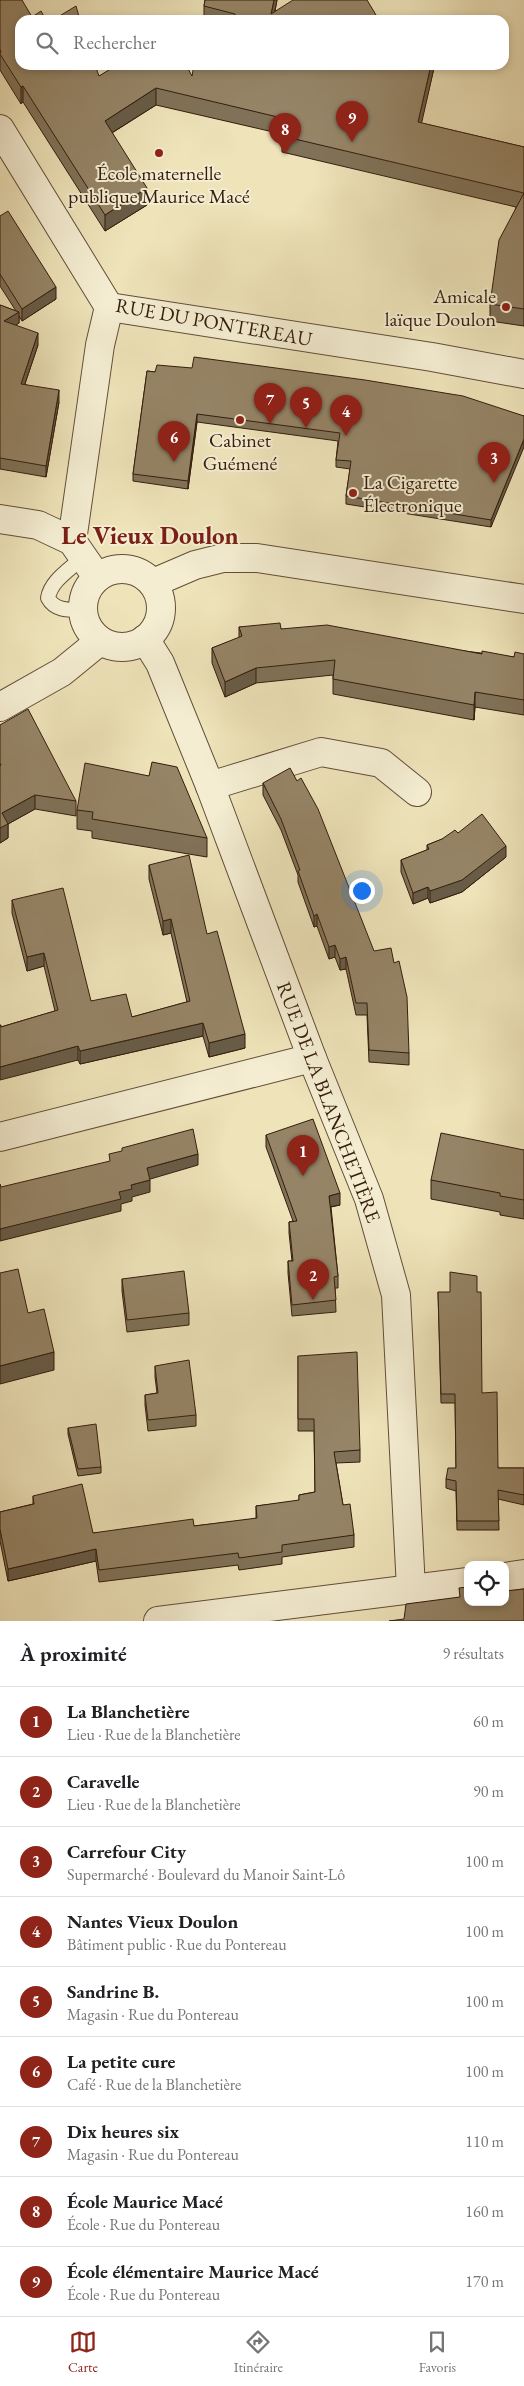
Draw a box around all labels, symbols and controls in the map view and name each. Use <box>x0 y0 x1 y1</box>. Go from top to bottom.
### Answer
search box <box>15 15 509 70</box>
icon: search <box>33 29 61 57</box>
text: Rechercher <box>73 30 156 55</box>
pin: 9 <box>336 101 368 142</box>
pin: 8 <box>269 113 301 154</box>
marker: École maternelle publique Maurice Macé <box>153 147 165 159</box>
place label: École maternelle publique Maurice Macé <box>68 160 250 209</box>
place label: Amicale laïque Doulon <box>385 283 496 332</box>
street label: RUE DU PONTEREAU <box>114 292 315 352</box>
marker: Amicale laïque Doulon <box>500 301 512 313</box>
pin: 7 <box>254 383 286 424</box>
pin: 5 <box>290 387 322 428</box>
pin: 4 <box>330 395 362 436</box>
marker: Cabinet Guémené <box>234 414 246 426</box>
pin: 6 <box>158 421 190 462</box>
place label: Cabinet Guémené <box>203 427 278 476</box>
pin: 3 <box>478 442 510 483</box>
place label: La Cigarette Électronique <box>363 469 462 518</box>
marker: La Cigarette Électronique <box>347 487 359 499</box>
district label: Le Vieux Doulon <box>61 519 239 551</box>
your location <box>349 878 375 904</box>
street label: RUE DE LA BLANCHETIÈRE <box>271 978 387 1226</box>
pin: 1 <box>287 1135 319 1176</box>
pin: 2 <box>297 1259 329 1300</box>
map controls <box>464 1561 509 1606</box>
button: locate <box>464 1561 509 1606</box>
text: À proximité <box>20 1640 127 1667</box>
text: 9 résultats <box>442 1643 504 1664</box>
text: La Blanchetière <box>67 1699 190 1724</box>
text: 1 <box>32 1711 40 1732</box>
text: 60 m <box>473 1711 504 1732</box>
text: Lieu · Rue de la Blanchetière <box>67 1724 241 1745</box>
text: Caravelle <box>67 1769 140 1794</box>
text: 2 <box>32 1781 40 1802</box>
text: 90 m <box>473 1781 504 1802</box>
text: Lieu · Rue de la Blanchetière <box>67 1794 241 1815</box>
text: Carrefour City <box>67 1839 186 1864</box>
text: 3 <box>32 1851 40 1872</box>
text: 100 m <box>465 1851 504 1872</box>
text: Supermarché · Boulevard du Manoir Saint-Lô <box>67 1864 345 1885</box>
text: Nantes Vieux Doulon <box>67 1909 238 1934</box>
text: 4 <box>32 1921 40 1942</box>
text: 100 m <box>465 1921 504 1942</box>
text: Bâtiment public · Rue du Pontereau <box>67 1934 287 1955</box>
text: Sandrine B. <box>67 1979 159 2004</box>
text: 5 <box>32 1991 40 2012</box>
text: 100 m <box>465 1991 504 2012</box>
text: Magasin · Rue du Pontereau <box>67 2004 239 2025</box>
text: La petite cure <box>67 2049 175 2074</box>
text: 6 <box>32 2061 40 2082</box>
text: 100 m <box>465 2061 504 2082</box>
text: Café · Rue de la Blanchetière <box>67 2074 241 2095</box>
text: Dix heures six <box>67 2119 179 2144</box>
text: 7 <box>32 2131 40 2152</box>
text: 110 m <box>465 2131 504 2152</box>
text: Magasin · Rue du Pontereau <box>67 2144 239 2165</box>
text: École Maurice Macé <box>67 2189 223 2214</box>
text: 8 <box>32 2201 40 2222</box>
text: 160 m <box>465 2201 504 2222</box>
text: École · Rue du Pontereau <box>67 2214 220 2235</box>
text: École élémentaire Maurice Macé <box>67 2259 319 2284</box>
text: 9 <box>32 2271 40 2292</box>
text: 170 m <box>465 2271 504 2292</box>
text: École · Rue du Pontereau <box>67 2284 220 2305</box>
tab: Carte <box>68 2328 98 2376</box>
tab: Itinéraire <box>234 2328 283 2376</box>
tab: Favoris <box>419 2328 456 2376</box>

